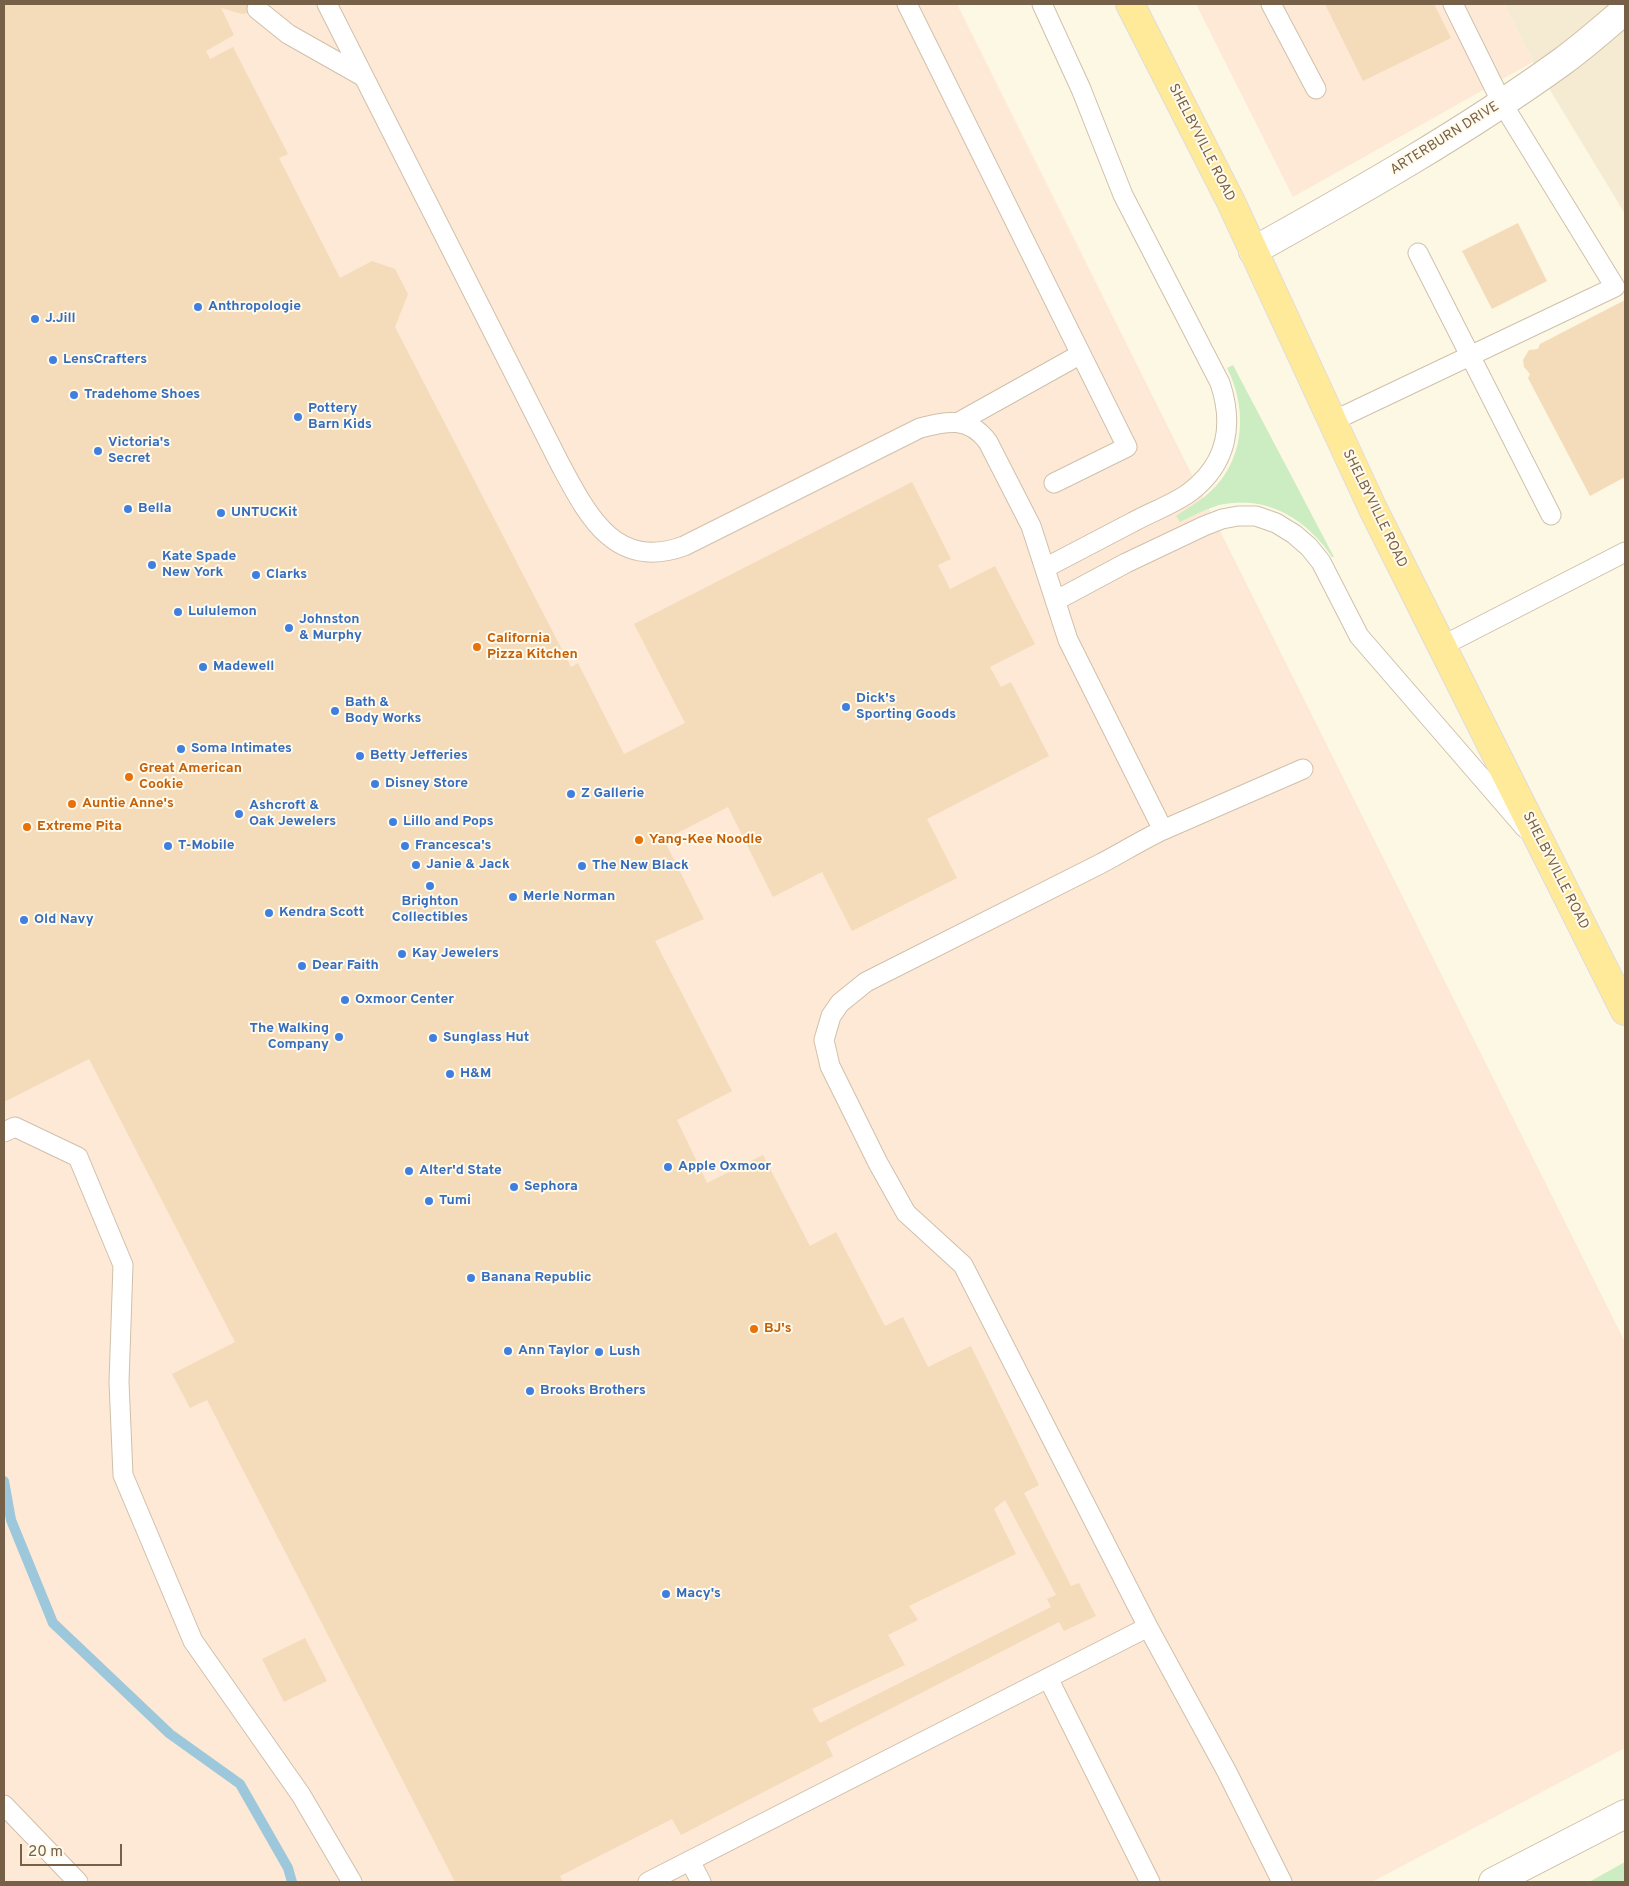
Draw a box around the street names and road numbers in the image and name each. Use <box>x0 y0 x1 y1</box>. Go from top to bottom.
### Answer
street label: SHELBYVILLE ROAD <box>1164 81 1238 205</box>
street label: ARTERBURN DRIVE <box>1387 99 1503 179</box>
street label: SHELBYVILLE ROAD <box>1338 447 1410 571</box>
street label: SHELBYVILLE ROAD <box>1518 809 1592 933</box>

